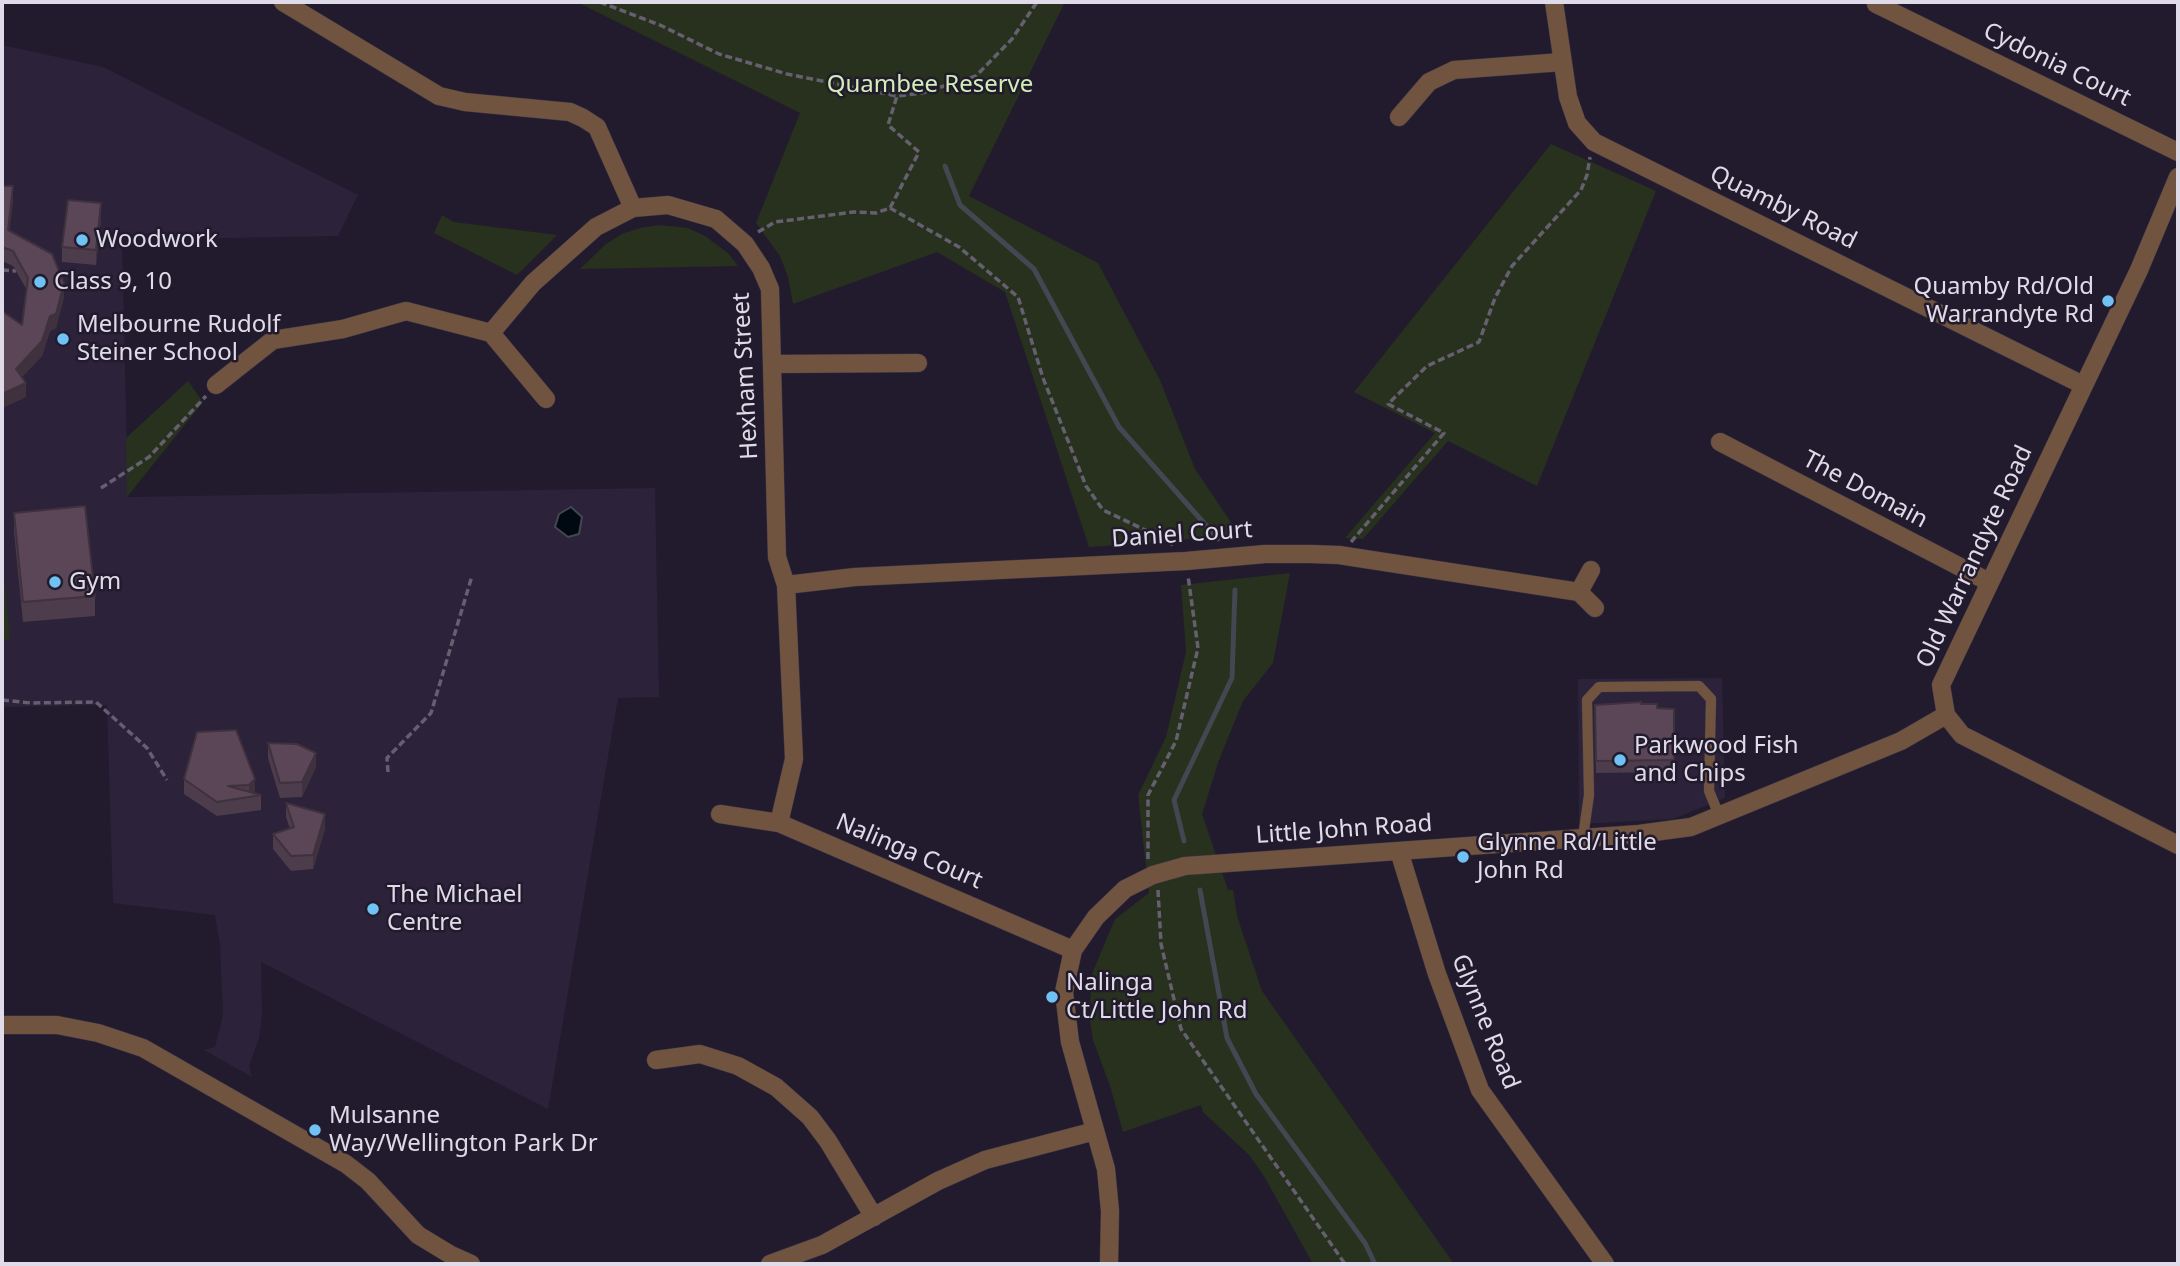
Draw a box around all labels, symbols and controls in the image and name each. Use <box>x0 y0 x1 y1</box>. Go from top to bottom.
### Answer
street label: Cydonia Court <box>1979 17 2135 113</box>
park label: Quambee Reserve <box>827 71 1033 99</box>
street label: Quamby Road <box>1705 160 1861 256</box>
place label: Woodwork <box>96 226 218 254</box>
marker: Woodwork <box>74 232 90 248</box>
place label: Class 9, 10 <box>54 268 172 296</box>
place label: Quamby Rd/Old Warrandyte Rd <box>1913 273 2094 329</box>
marker: Class 9, 10 <box>32 274 48 290</box>
street label: Hexham Street <box>727 292 765 460</box>
marker: Quamby Rd/Old Warrandyte Rd <box>2100 293 2116 309</box>
place label: Melbourne Rudolf Steiner School <box>77 311 281 367</box>
marker: Melbourne Rudolf Steiner School <box>55 331 71 347</box>
street label: Old Warrandyte Road <box>1911 441 2039 673</box>
street label: The Domain <box>1798 445 1932 535</box>
street label: Daniel Court <box>1111 516 1253 554</box>
place label: Gym <box>69 568 121 596</box>
marker: Gym <box>47 574 63 590</box>
place label: Parkwood Fish and Chips <box>1634 732 1799 788</box>
marker: Parkwood Fish and Chips <box>1612 752 1628 768</box>
street label: Nalinga Court <box>831 808 987 896</box>
street label: Little John Road <box>1255 809 1433 851</box>
place label: Glynne Rd/Little John Rd <box>1477 829 1657 885</box>
marker: Glynne Rd/Little John Rd <box>1455 849 1471 865</box>
place label: The Michael Centre <box>387 881 522 937</box>
marker: The Michael Centre <box>365 901 381 917</box>
street label: Glynne Road <box>1445 950 1525 1094</box>
place label: Nalinga Ct/Little John Rd <box>1066 969 1247 1025</box>
marker: Nalinga Ct/Little John Rd <box>1044 989 1060 1005</box>
place label: Mulsanne Way/Wellington Park Dr <box>329 1102 598 1158</box>
marker: Mulsanne Way/Wellington Park Dr <box>307 1122 323 1138</box>

